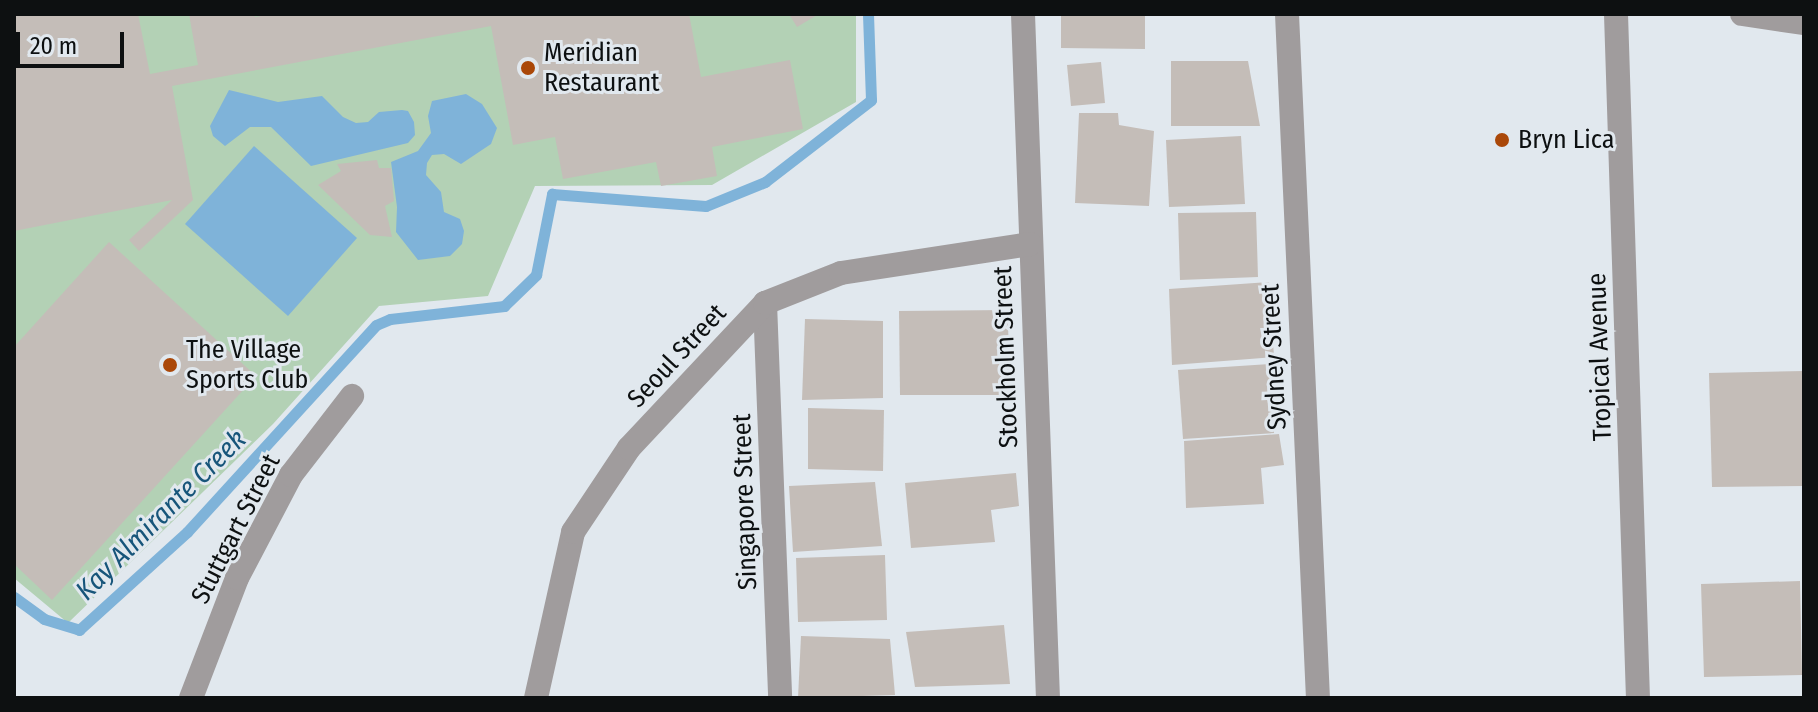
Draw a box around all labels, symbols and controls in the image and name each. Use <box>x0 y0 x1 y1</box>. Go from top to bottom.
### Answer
scale bar <box>20 16 128 66</box>
text: 20 m <box>30 32 77 60</box>
place label: Meridian Restaurant <box>544 37 660 98</box>
marker: Meridian Restaurant <box>519 59 537 77</box>
place label: Bryn Lica <box>1518 124 1614 156</box>
marker: Bryn Lica <box>1493 131 1511 149</box>
street label: Stockholm Street <box>987 265 1025 449</box>
street label: Tropical Avenue <box>1581 272 1619 442</box>
street label: Sydney Street <box>1255 283 1293 431</box>
street label: Seoul Street <box>621 298 733 414</box>
place label: The Village Sports Club <box>186 334 308 396</box>
marker: The Village Sports Club <box>161 356 179 374</box>
street label: Singapore Street <box>726 413 764 591</box>
water label: Kay Almirante Creek <box>69 423 253 607</box>
street label: Stuttgart Street <box>185 449 287 609</box>

